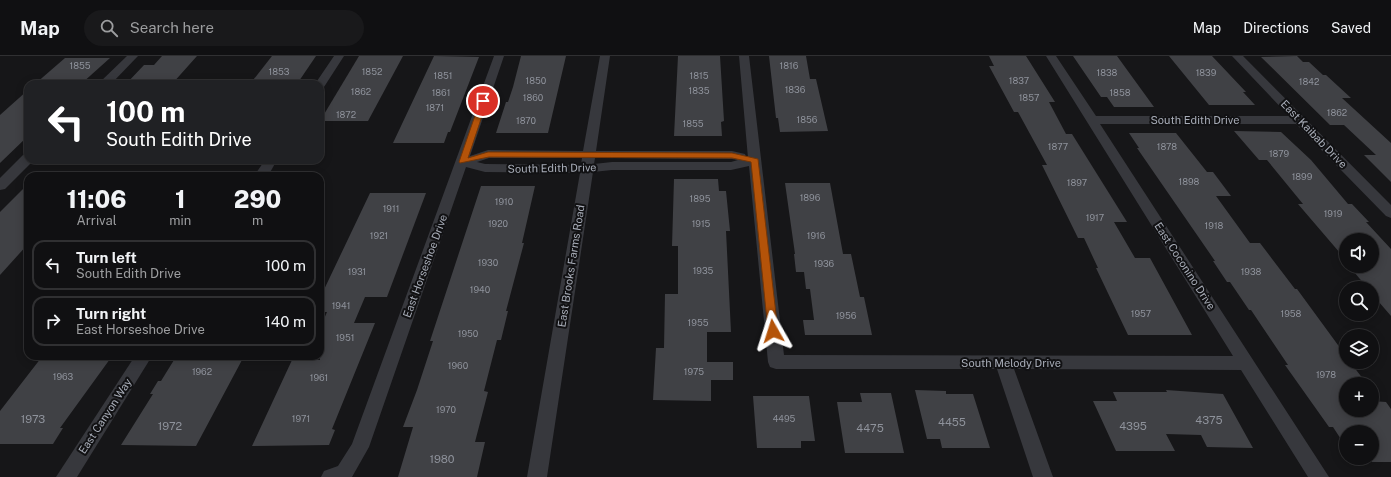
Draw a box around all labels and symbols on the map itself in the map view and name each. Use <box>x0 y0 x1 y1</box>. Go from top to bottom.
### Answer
house number: 1855 <box>69 60 91 71</box>
house number: 1816 <box>780 60 799 71</box>
house number: 1853 <box>269 66 290 77</box>
house number: 1852 <box>362 66 382 77</box>
house number: 1838 <box>1097 67 1118 78</box>
house number: 1839 <box>1196 67 1217 78</box>
house number: 1851 <box>434 70 452 81</box>
house number: 1815 <box>690 70 709 81</box>
house number: 1850 <box>526 75 547 86</box>
house number: 1837 <box>1009 75 1029 86</box>
house number: 1842 <box>1299 76 1319 87</box>
pin <box>466 84 500 118</box>
house number: 1836 <box>785 84 806 95</box>
house number: 1835 <box>689 85 710 96</box>
house number: 1862 <box>351 86 371 97</box>
house number: 1861 <box>432 87 450 98</box>
house number: 1858 <box>1109 87 1131 98</box>
house number: 1860 <box>523 92 544 103</box>
house number: 1857 <box>1019 92 1039 103</box>
street label: East Kaibab Drive <box>1279 98 1349 170</box>
house number: 1871 <box>426 102 444 113</box>
house number: 1862 <box>1327 107 1347 118</box>
house number: 1872 <box>336 109 356 120</box>
house number: 1856 <box>797 114 818 125</box>
street label: South Edith Drive <box>1151 114 1239 126</box>
house number: 1870 <box>516 115 537 126</box>
house number: 1855 <box>682 118 704 129</box>
house number: 1877 <box>1048 141 1068 152</box>
house number: 1878 <box>1157 141 1177 152</box>
house number: 1879 <box>1269 148 1289 159</box>
street label: South Edith Drive <box>507 161 597 175</box>
house number: 1899 <box>1292 171 1313 182</box>
house number: 1898 <box>1179 176 1200 187</box>
house number: 1897 <box>1067 177 1087 188</box>
house number: 1896 <box>800 192 821 203</box>
house number: 1895 <box>690 193 711 204</box>
house number: 1910 <box>495 196 514 207</box>
house number: 1911 <box>383 203 399 214</box>
street label: East Brooks Farms Road <box>555 204 587 328</box>
house number: 1919 <box>1324 208 1343 219</box>
house number: 1917 <box>1086 212 1104 223</box>
street label: East Horseshoe Drive <box>401 213 449 319</box>
house number: 1920 <box>488 218 509 229</box>
house number: 1915 <box>692 218 711 229</box>
street label: East Coconino Drive <box>1152 220 1218 312</box>
house number: 1918 <box>1205 220 1224 231</box>
house number: 1921 <box>370 230 388 241</box>
house number: 1916 <box>807 230 826 241</box>
house number: 1930 <box>478 257 499 268</box>
house number: 1936 <box>814 258 835 269</box>
house number: 1935 <box>693 265 714 276</box>
house number: 1931 <box>348 266 366 277</box>
house number: 1938 <box>1241 266 1261 277</box>
house number: 1940 <box>470 284 491 295</box>
house number: 1941 <box>332 300 350 311</box>
house number: 1957 <box>1131 308 1151 319</box>
house number: 1958 <box>1281 308 1302 319</box>
position arrow <box>752 310 794 352</box>
house number: 1956 <box>836 310 857 321</box>
house number: 1955 <box>688 317 709 328</box>
house number: 1950 <box>458 328 479 339</box>
house number: 1951 <box>336 332 354 343</box>
street label: South Melody Drive <box>961 357 1061 369</box>
house number: 1960 <box>448 360 469 371</box>
house number: 1962 <box>192 366 212 377</box>
house number: 1975 <box>684 366 704 377</box>
house number: 1978 <box>1316 369 1336 380</box>
house number: 1963 <box>53 371 74 382</box>
house number: 1961 <box>310 372 328 383</box>
street label: East Canyon Way <box>76 376 134 456</box>
house number: 1970 <box>436 404 456 415</box>
house number: 1973 <box>21 413 45 425</box>
house number: 1971 <box>292 413 310 424</box>
house number: 4495 <box>773 413 796 424</box>
house number: 4375 <box>1195 414 1223 426</box>
house number: 4455 <box>938 416 966 428</box>
house number: 1972 <box>158 420 183 432</box>
house number: 4395 <box>1119 420 1147 432</box>
house number: 4475 <box>856 422 884 434</box>
house number: 1980 <box>429 453 455 465</box>

